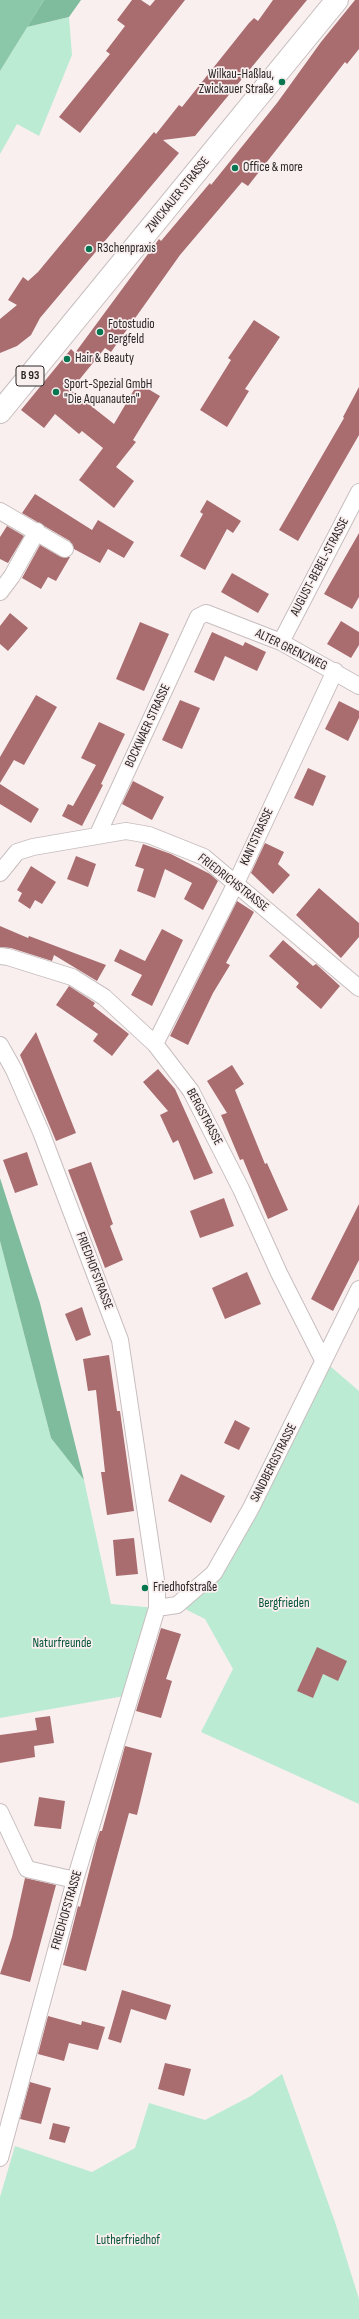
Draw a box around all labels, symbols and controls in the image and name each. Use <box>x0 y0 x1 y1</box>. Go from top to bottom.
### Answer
place label: Wilkau-Haßlau, Zwickauer Straße <box>199 67 274 98</box>
marker: Wilkau-Haßlau, Zwickauer Straße <box>277 77 287 87</box>
street label: ZWICKAUER STRASSE <box>143 154 213 236</box>
place label: Office & more <box>243 160 303 176</box>
marker: Office & more <box>230 163 240 173</box>
place label: R3chenpraxis <box>97 241 156 257</box>
marker: R3chenpraxis <box>84 244 94 254</box>
place label: Fotostudio Bergfeld <box>108 317 155 348</box>
marker: Fotostudio Bergfeld <box>95 327 105 337</box>
place label: Hair & Beauty <box>75 351 134 367</box>
marker: Hair & Beauty <box>62 354 72 364</box>
road number: B 93 <box>16 366 44 386</box>
place label: Sport-Spezial GmbH "Die Aquanauten" <box>64 377 152 408</box>
marker: Sport-Spezial GmbH "Die Aquanauten" <box>51 387 61 397</box>
street label: AUGUST-BEBEL-STRASSE <box>287 515 353 619</box>
street label: ALTER GRENZWEG <box>252 626 330 674</box>
street label: BOCKWAER STRASSE <box>122 682 174 770</box>
street label: KANTSTRASSE <box>237 806 277 868</box>
street label: FRIEDRICHSTRASSE <box>194 851 272 915</box>
street label: BERGSTRASSE <box>183 1086 225 1148</box>
street label: FRIEDHOFSTRASSE <box>72 1230 116 1312</box>
street label: SANDBERGSTRASSE <box>247 1421 301 1505</box>
place label: Friedhofstraße <box>153 1580 217 1596</box>
marker: Friedhofstraße <box>140 1583 150 1593</box>
park label: Bergfrieden <box>259 1596 309 1612</box>
park label: Naturfreunde <box>32 1636 92 1652</box>
street label: FRIEDHOFSTRASSE <box>48 1868 86 1952</box>
park label: Lutherfriedhof <box>96 2233 160 2249</box>

